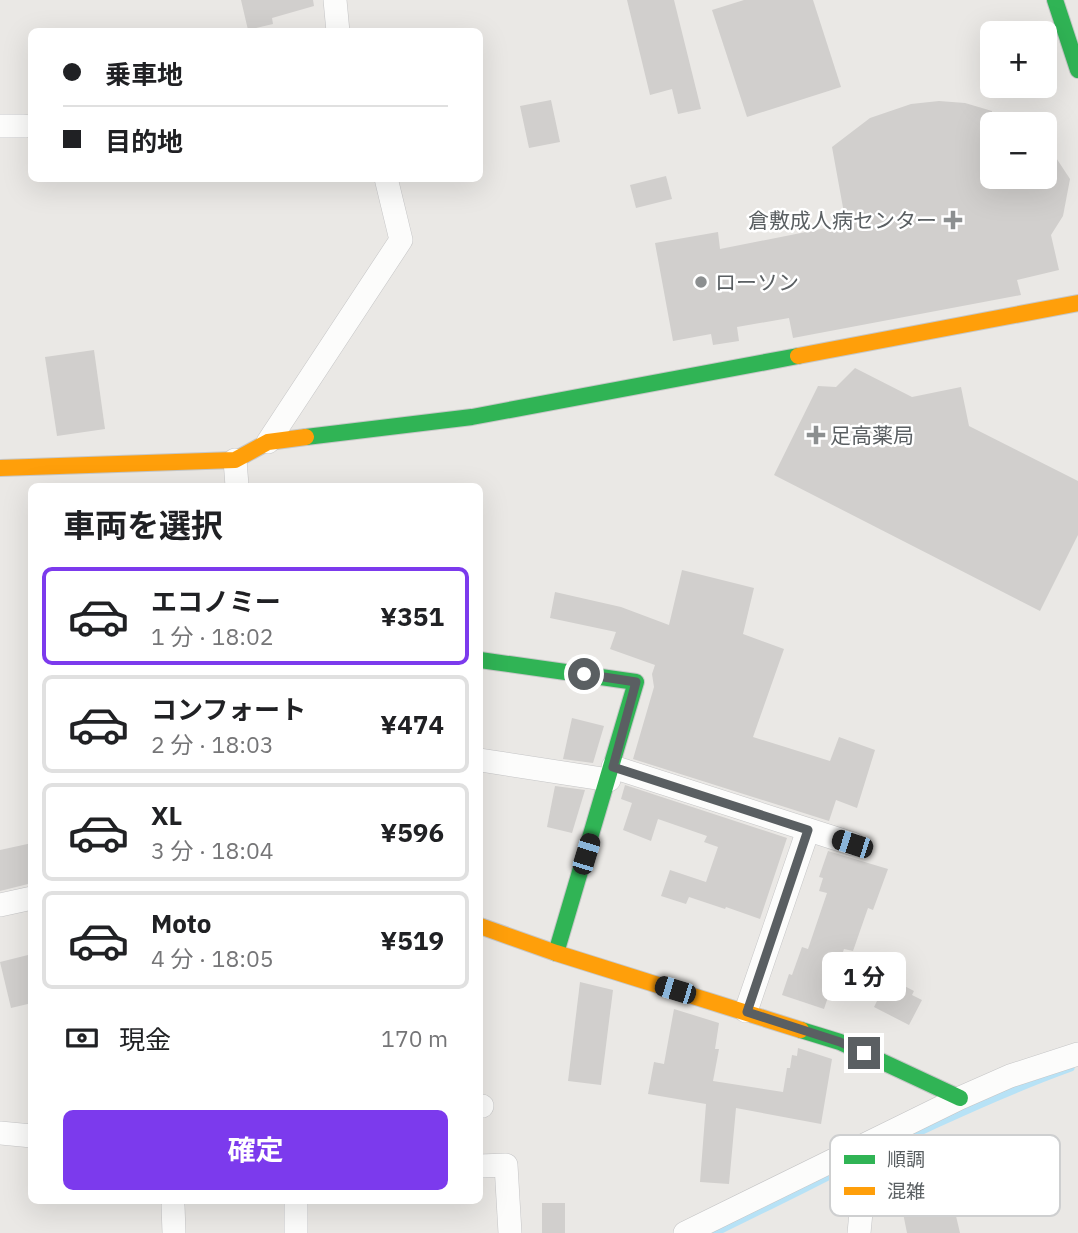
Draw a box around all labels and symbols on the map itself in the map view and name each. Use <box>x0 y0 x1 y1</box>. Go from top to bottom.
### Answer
place label: 倉敷成人病センター <box>748 206 937 234</box>
marker: 倉敷成人病センター <box>943 210 963 230</box>
place label: ローソン <box>715 268 799 296</box>
marker: ローソン <box>693 274 709 290</box>
place label: 足高薬局 <box>830 421 914 449</box>
marker: 足高薬局 <box>808 427 824 443</box>
route start <box>568 658 600 690</box>
car <box>829 828 876 860</box>
car <box>570 831 603 877</box>
callout: 1 分 <box>822 951 906 1000</box>
car <box>652 974 699 1006</box>
route end <box>848 1037 880 1069</box>
legend <box>830 1135 1060 1216</box>
text: 順調 <box>887 1147 925 1171</box>
text: 混雑 <box>887 1179 925 1203</box>

